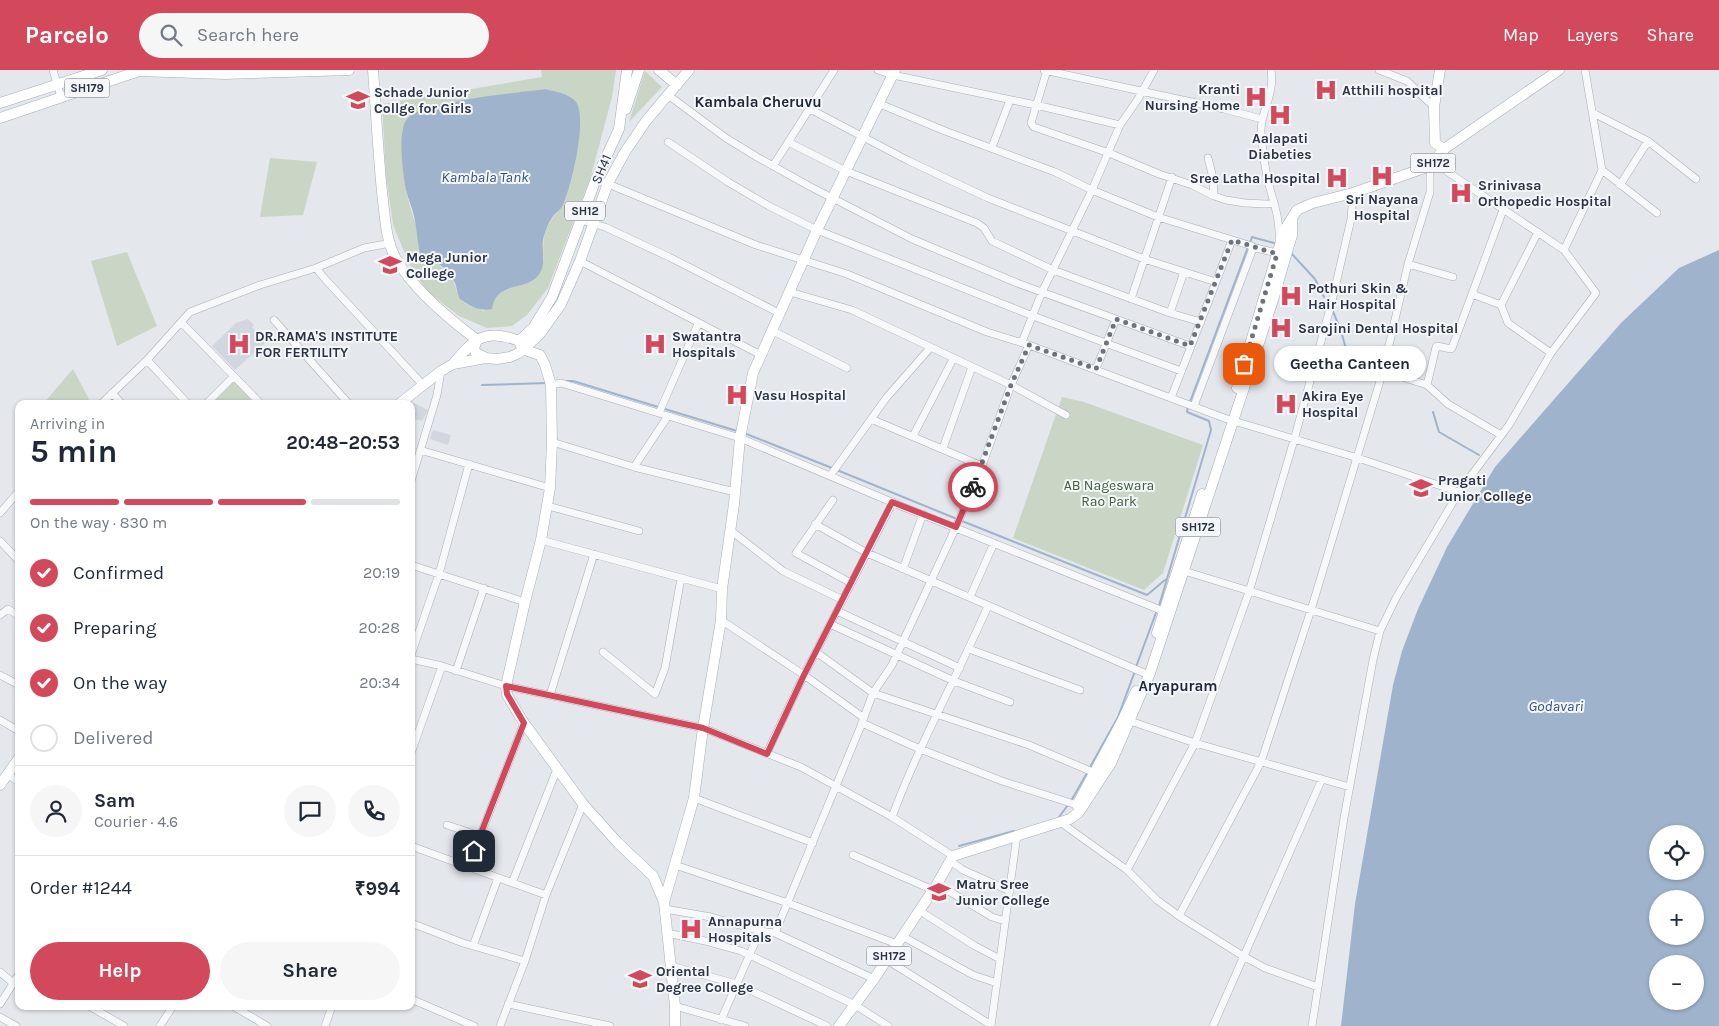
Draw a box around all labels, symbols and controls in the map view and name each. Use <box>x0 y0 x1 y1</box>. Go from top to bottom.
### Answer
search box <box>139 13 489 58</box>
text: Parcelo <box>25 21 109 49</box>
icon: search <box>157 21 185 49</box>
text: Search here <box>197 24 299 46</box>
text: Map <box>1503 24 1539 46</box>
text: Layers <box>1567 24 1619 46</box>
text: Share <box>1647 24 1694 46</box>
hospital icon: Atthili hospital <box>1313 77 1339 103</box>
road number: SH179 <box>64 78 110 98</box>
place label: Kranti Nursing Home <box>1145 81 1240 114</box>
place label: Atthili hospital <box>1342 82 1443 99</box>
place label: Schade Junior Collge for Girls <box>374 84 472 117</box>
hospital icon: Kranti Nursing Home <box>1243 84 1269 110</box>
school or university icon: Schade Junior Collge for Girls <box>345 87 371 113</box>
district label: Kambala Cheruvu <box>694 93 822 111</box>
hospital icon: Aalapati Diabeties <box>1267 102 1293 128</box>
place label: Aalapati Diabeties <box>1248 130 1312 163</box>
street label: SH41 <box>588 152 615 186</box>
road number: SH172 <box>1410 154 1456 172</box>
hospital icon: Sri Nayana Hospital <box>1369 163 1395 189</box>
hospital icon: Sree Latha Hospital <box>1324 165 1350 191</box>
water label: Kambala Tank <box>441 168 529 186</box>
place label: Sree Latha Hospital <box>1190 170 1320 187</box>
place label: Srinivasa Orthopedic Hospital <box>1478 177 1612 210</box>
hospital icon: Srinivasa Orthopedic Hospital <box>1448 180 1474 206</box>
place label: Sri Nayana Hospital <box>1346 191 1418 224</box>
road number: SH12 <box>565 202 605 220</box>
place label: Mega Junior College <box>406 249 488 282</box>
school or university icon: Mega Junior College <box>377 252 403 278</box>
place label: Pothuri Skin & Hair Hospital <box>1308 280 1408 313</box>
hospital icon: Pothuri Skin & Hair Hospital <box>1278 283 1304 309</box>
hospital icon: Sarojini Dental Hospital <box>1268 315 1294 341</box>
place label: Sarojini Dental Hospital <box>1298 320 1458 337</box>
place label: DR.RAMA'S INSTITUTE FOR FERTILITY <box>255 328 398 361</box>
place label: Swatantra Hospitals <box>672 328 741 361</box>
hospital icon: DR.RAMA'S INSTITUTE FOR FERTILITY <box>226 331 252 357</box>
hospital icon: Swatantra Hospitals <box>642 331 668 357</box>
pin <box>1223 343 1265 385</box>
callout: Geetha Canteen <box>1274 346 1426 382</box>
icon: bag <box>1230 350 1258 378</box>
text: Geetha Canteen <box>1290 354 1410 373</box>
hospital icon: Vasu Hospital <box>724 382 750 408</box>
place label: Vasu Hospital <box>754 387 846 404</box>
place label: Akira Eye Hospital <box>1302 388 1364 421</box>
hospital icon: Akira Eye Hospital <box>1273 391 1299 417</box>
text: Arriving in <box>30 414 105 433</box>
text: 20:48–20:53 <box>286 432 400 454</box>
text: 5 min <box>30 433 118 470</box>
courier <box>948 462 998 512</box>
place label: Pragati Junior College <box>1438 472 1532 505</box>
icon: bike <box>959 473 987 501</box>
school or university icon: Pragati Junior College <box>1408 475 1434 501</box>
park label: AB Nageswara Rao Park <box>1064 477 1154 510</box>
text: On the way · 830 m <box>30 513 167 532</box>
road number: SH172 <box>1176 518 1220 537</box>
icon: check <box>30 559 58 587</box>
text: Confirmed <box>73 562 164 584</box>
text: 20:19 <box>363 563 400 582</box>
icon: check <box>30 614 58 642</box>
text: Preparing <box>73 617 156 639</box>
text: 20:28 <box>358 618 400 637</box>
icon: check <box>30 669 58 697</box>
text: On the way <box>73 672 167 694</box>
text: 20:34 <box>359 673 400 692</box>
district label: Aryapuram <box>1138 677 1218 695</box>
water label: Godavari <box>1528 697 1584 715</box>
text: Delivered <box>73 727 153 749</box>
button: person <box>30 785 82 837</box>
button: chat <box>284 785 336 837</box>
button: phone <box>348 785 400 837</box>
text: Sam <box>94 790 135 812</box>
text: Courier · 4.6 <box>94 812 178 831</box>
map controls <box>1649 825 1704 1010</box>
button: locate <box>1649 825 1704 880</box>
pin <box>453 830 495 872</box>
icon: home <box>460 837 488 865</box>
place label: Matru Sree Junior College <box>956 876 1050 909</box>
text: Order #1244 <box>30 877 132 899</box>
text: ₹994 <box>355 878 400 900</box>
school or university icon: Matru Sree Junior College <box>926 879 952 905</box>
button: + <box>1649 890 1704 945</box>
place label: Annapurna Hospitals <box>708 913 782 946</box>
hospital icon: Annapurna Hospitals <box>678 916 704 942</box>
button: Help <box>30 942 210 1000</box>
button: Share <box>220 942 400 1000</box>
road number: SH172 <box>866 946 912 966</box>
button: − <box>1649 955 1704 1010</box>
place label: Oriental Degree College <box>656 963 753 996</box>
school or university icon: Oriental Degree College <box>627 966 653 992</box>

